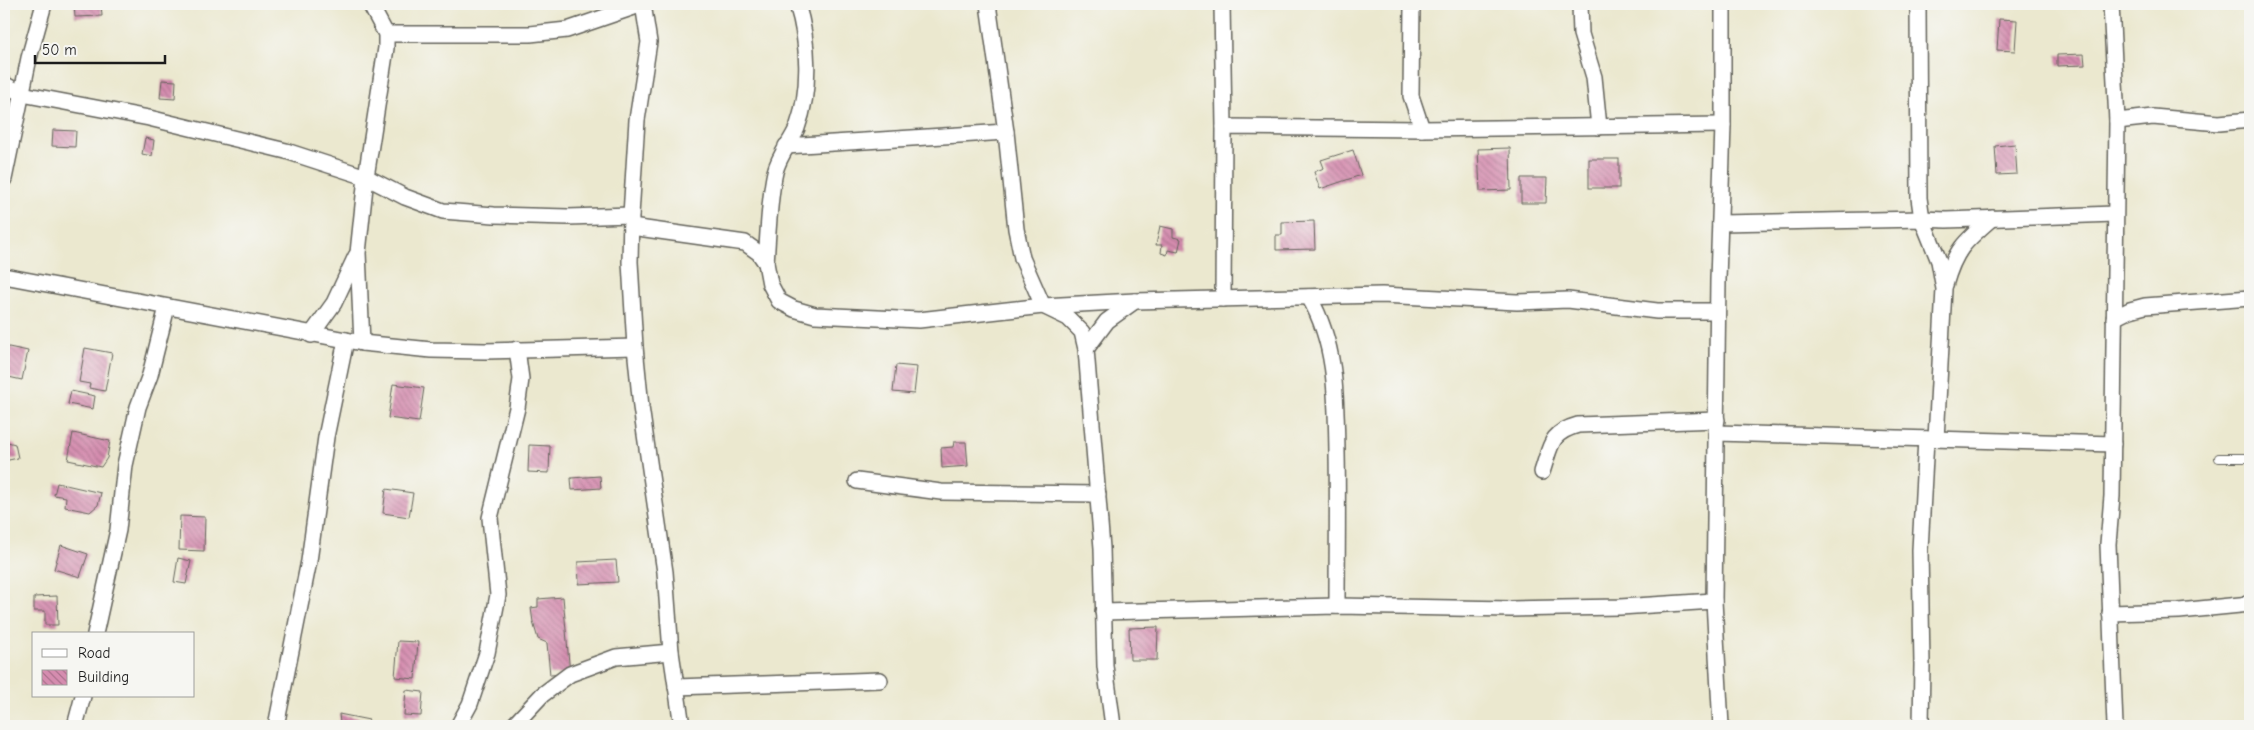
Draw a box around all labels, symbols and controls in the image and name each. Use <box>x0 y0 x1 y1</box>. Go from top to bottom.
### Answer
scale bar <box>35 32 165 64</box>
text: 50 m <box>42 41 77 59</box>
legend <box>32 632 195 698</box>
text: Road <box>78 644 110 662</box>
text: Building <box>78 668 129 686</box>

